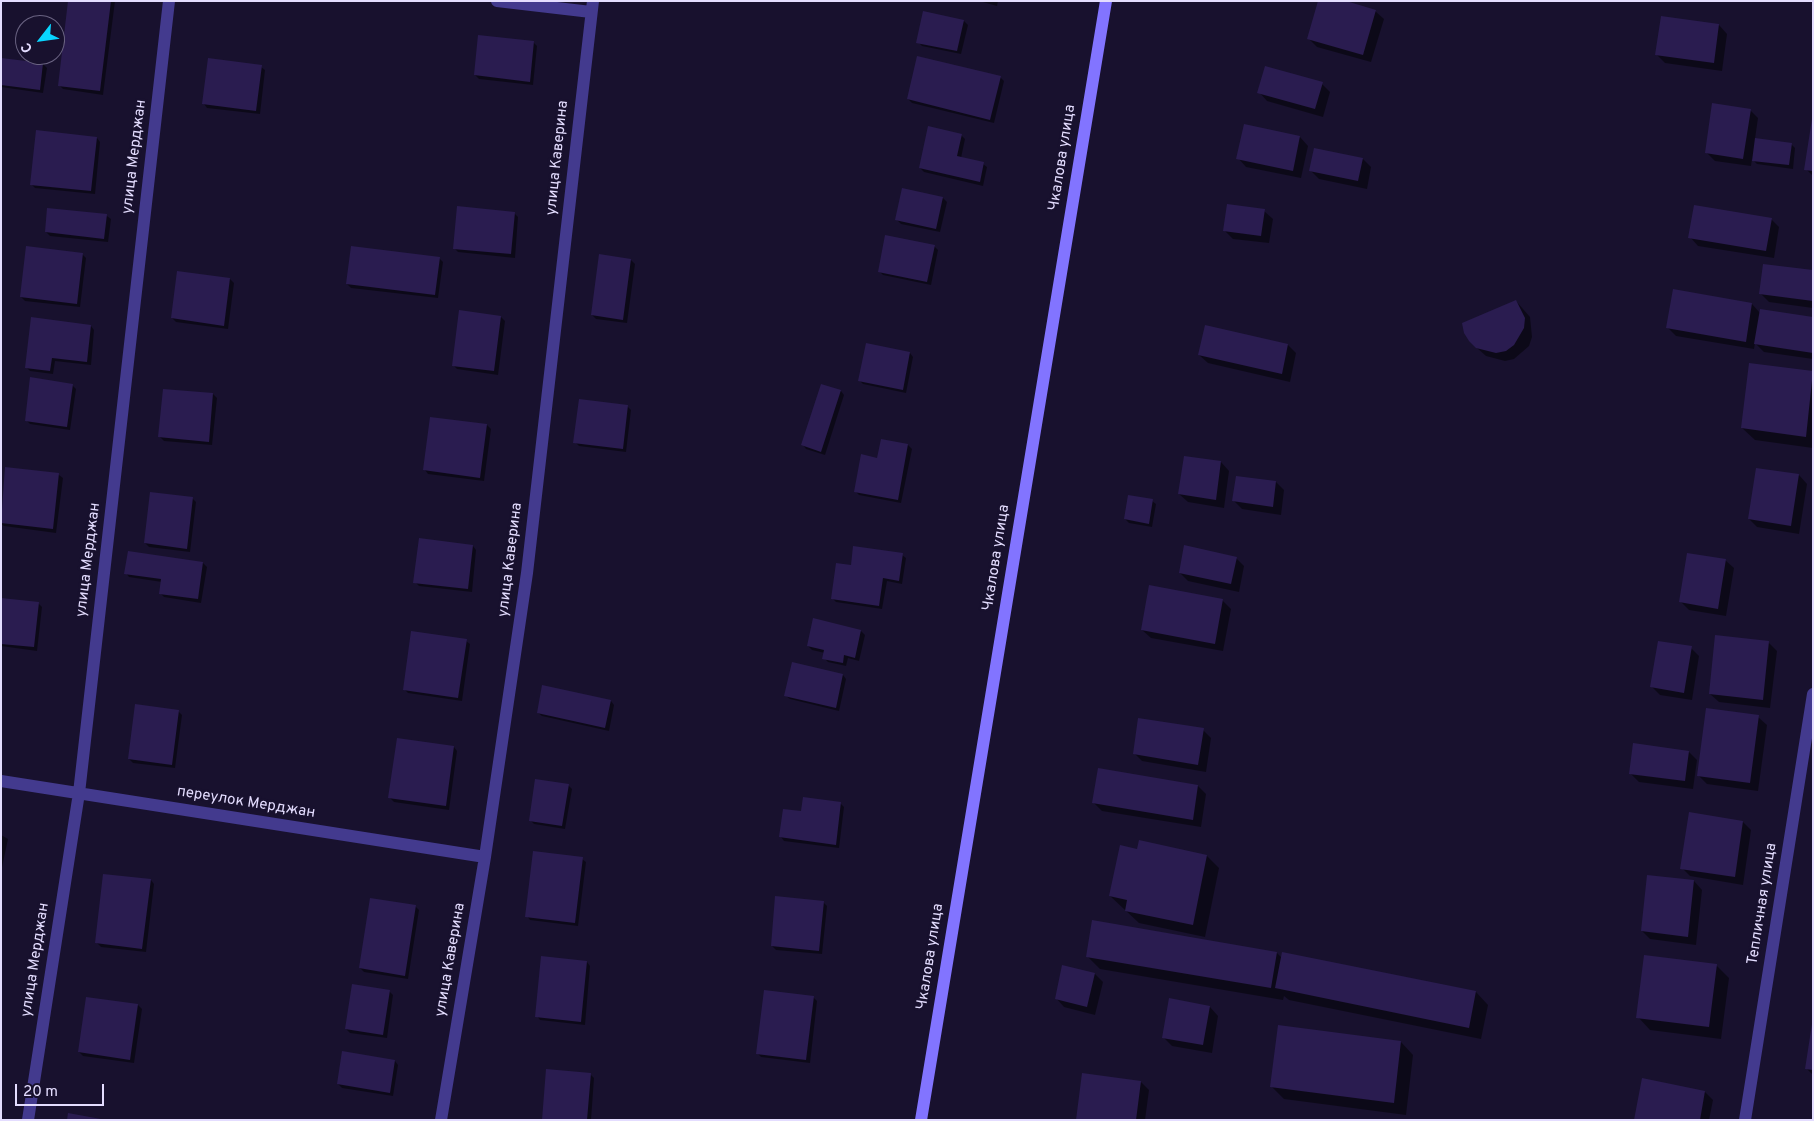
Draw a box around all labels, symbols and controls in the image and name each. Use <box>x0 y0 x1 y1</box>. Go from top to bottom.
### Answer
north arrow <box>15 15 65 65</box>
text: С <box>18 39 37 55</box>
street label: улица Мерджан <box>119 99 151 215</box>
street label: улица Каверина <box>543 100 573 216</box>
street label: Чкалова улица <box>1046 103 1080 213</box>
street label: улица Мерджан <box>73 502 105 618</box>
street label: улица Каверина <box>495 502 527 618</box>
street label: Чкалова улица <box>980 503 1014 613</box>
street label: переулок Мерджан <box>176 783 316 823</box>
street label: Тепличная улица <box>1744 842 1782 966</box>
street label: улица Мерджан <box>18 902 54 1018</box>
street label: улица Каверина <box>432 902 470 1018</box>
street label: Чкалова улица <box>914 902 948 1012</box>
scale bar <box>18 1074 106 1106</box>
text: 20 m <box>23 1083 58 1102</box>

